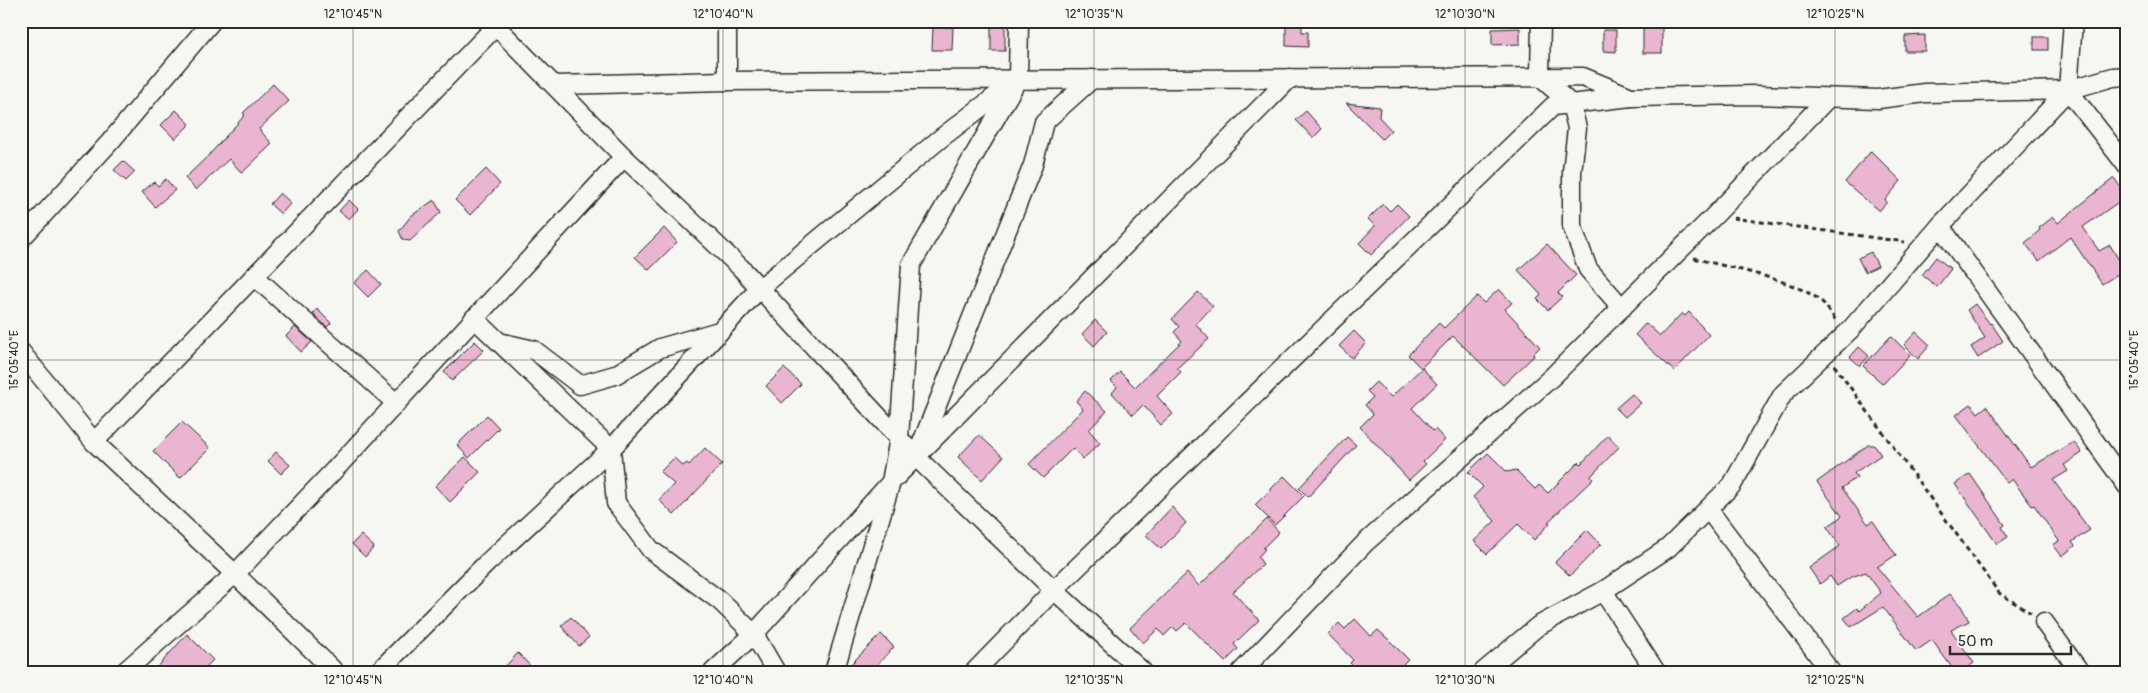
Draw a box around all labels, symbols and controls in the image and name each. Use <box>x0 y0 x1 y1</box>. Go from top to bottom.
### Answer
text: 12°10'45"N <box>324 7 382 22</box>
text: 12°10'40"N <box>693 7 753 22</box>
text: 12°10'35"N <box>1065 7 1123 22</box>
text: 12°10'30"N <box>1435 7 1495 22</box>
text: 12°10'25"N <box>1806 7 1864 22</box>
text: 15°05'40"E <box>7 330 22 390</box>
text: 15°05'40"E <box>2127 330 2142 390</box>
scale bar <box>1950 623 2072 655</box>
text: 50 m <box>1958 632 1993 651</box>
text: 12°10'45"N <box>324 673 382 688</box>
text: 12°10'40"N <box>693 673 753 688</box>
text: 12°10'35"N <box>1065 673 1123 688</box>
text: 12°10'30"N <box>1435 673 1495 688</box>
text: 12°10'25"N <box>1806 673 1864 688</box>

